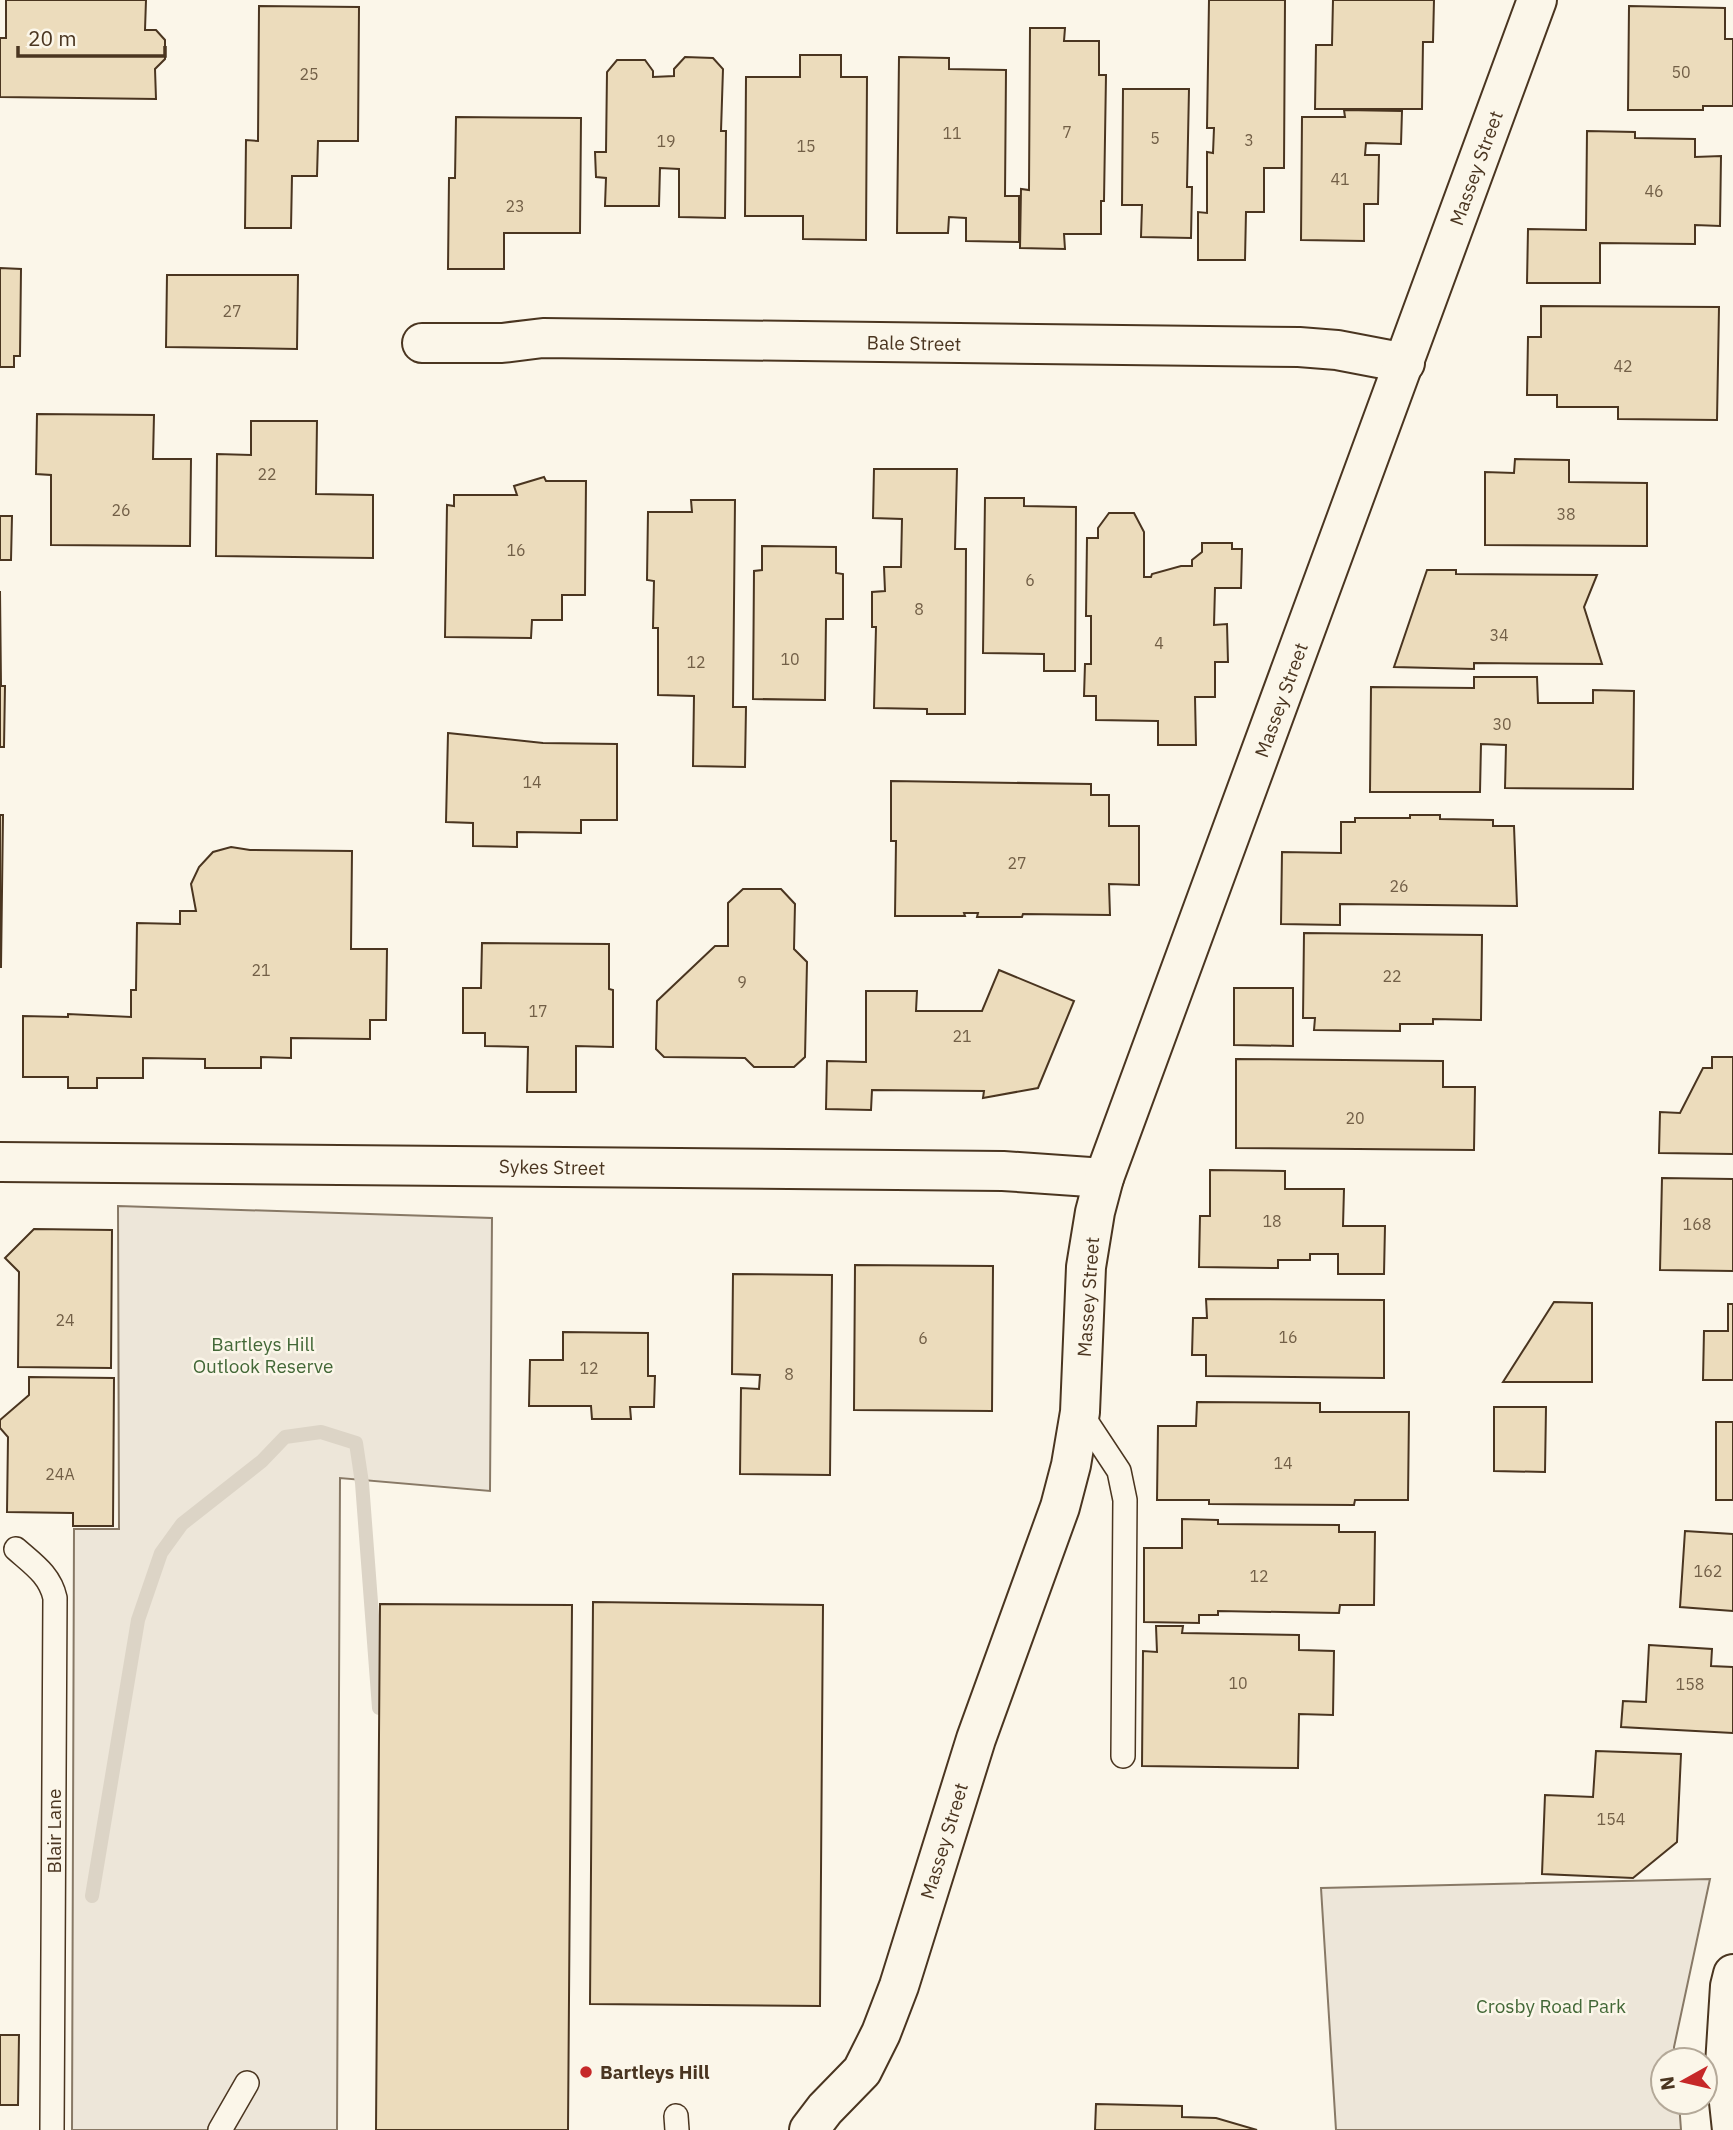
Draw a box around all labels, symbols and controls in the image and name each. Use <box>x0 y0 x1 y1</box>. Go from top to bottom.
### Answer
scale bar <box>18 14 164 58</box>
text: 20 m <box>28 24 77 52</box>
house number: 50 <box>1671 62 1691 82</box>
house number: 25 <box>299 64 319 84</box>
street label: Massey Street <box>1444 107 1508 229</box>
house number: 7 <box>1062 122 1072 142</box>
house number: 11 <box>942 123 962 143</box>
house number: 5 <box>1150 128 1160 148</box>
house number: 3 <box>1244 130 1254 150</box>
house number: 19 <box>656 131 676 151</box>
house number: 15 <box>796 136 816 156</box>
house number: 41 <box>1330 169 1350 189</box>
house number: 46 <box>1644 181 1664 201</box>
house number: 23 <box>505 196 525 216</box>
house number: 27 <box>222 301 242 321</box>
street label: Bale Street <box>866 330 962 356</box>
house number: 42 <box>1613 356 1633 376</box>
house number: 22 <box>257 464 277 484</box>
house number: 26 <box>111 500 131 520</box>
house number: 38 <box>1556 504 1576 524</box>
house number: 16 <box>506 540 526 560</box>
house number: 6 <box>1025 570 1035 590</box>
house number: 8 <box>914 599 924 619</box>
house number: 34 <box>1489 625 1509 645</box>
house number: 4 <box>1154 633 1164 653</box>
street label: Massey Street <box>1249 639 1313 761</box>
house number: 10 <box>780 649 800 669</box>
house number: 12 <box>686 652 706 672</box>
house number: 30 <box>1492 714 1512 734</box>
house number: 14 <box>522 772 542 792</box>
house number: 27 <box>1007 853 1027 873</box>
house number: 26 <box>1389 876 1409 896</box>
house number: 21 <box>251 960 271 980</box>
house number: 22 <box>1382 966 1402 986</box>
house number: 9 <box>737 972 747 992</box>
house number: 17 <box>528 1001 548 1021</box>
house number: 21 <box>952 1026 972 1046</box>
house number: 20 <box>1345 1108 1365 1128</box>
street label: Sykes Street <box>499 1154 605 1180</box>
house number: 18 <box>1262 1211 1282 1231</box>
house number: 168 <box>1683 1214 1711 1234</box>
street label: Massey Street <box>1072 1236 1104 1358</box>
house number: 24 <box>55 1310 75 1330</box>
house number: 16 <box>1278 1327 1298 1347</box>
house number: 6 <box>918 1328 928 1348</box>
park label: Bartleys Hill Outlook Reserve <box>193 1332 333 1378</box>
house number: 12 <box>579 1358 599 1378</box>
house number: 8 <box>784 1364 794 1384</box>
house number: 14 <box>1273 1453 1293 1473</box>
house number: 24A <box>45 1464 75 1484</box>
house number: 162 <box>1694 1561 1722 1581</box>
house number: 12 <box>1249 1566 1269 1586</box>
house number: 10 <box>1228 1673 1248 1693</box>
house number: 158 <box>1676 1674 1704 1694</box>
street label: Massey Street <box>915 1780 973 1902</box>
street label: Blair Lane <box>42 1789 66 1873</box>
house number: 154 <box>1597 1809 1625 1829</box>
park label: Crosby Road Park <box>1476 1994 1626 2018</box>
north arrow <box>1649 2046 1719 2116</box>
place label: Bartleys Hill <box>600 2060 710 2084</box>
marker: Bartleys Hill <box>578 2064 594 2080</box>
text: N <box>1654 2075 1680 2092</box>

